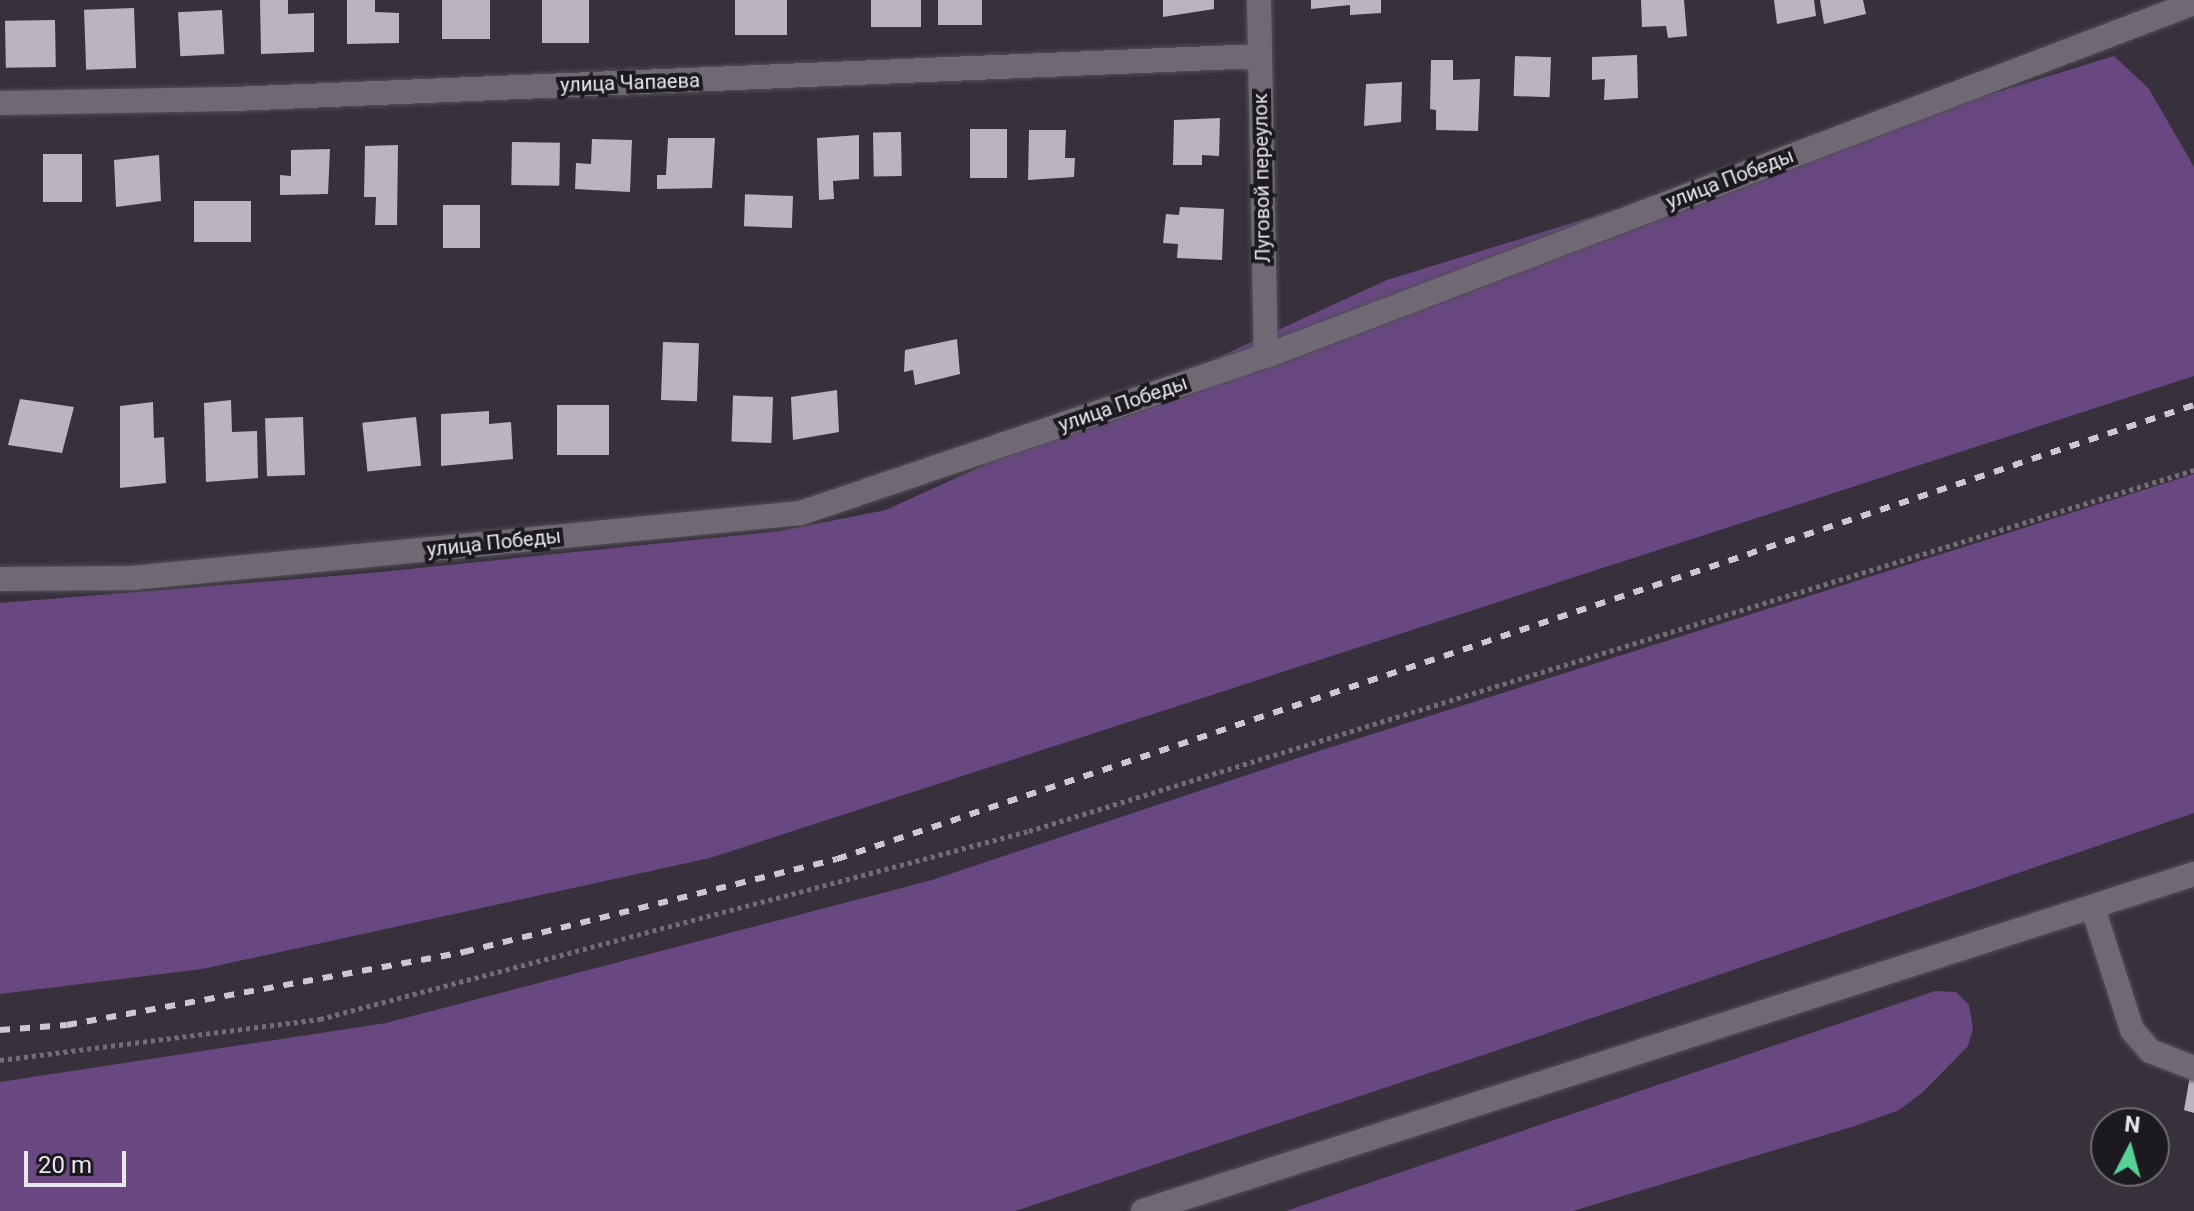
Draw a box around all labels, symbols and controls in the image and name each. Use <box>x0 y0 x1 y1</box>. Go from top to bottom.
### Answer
street label: улица Чапаева <box>560 69 700 97</box>
street label: Луговой переулок <box>1249 93 1275 263</box>
street label: улица Победы <box>1663 144 1797 214</box>
street label: улица Победы <box>1055 371 1191 437</box>
street label: улица Победы <box>426 524 562 562</box>
north arrow <box>2090 1107 2170 1187</box>
text: N <box>2123 1111 2141 1138</box>
scale bar <box>28 1135 130 1185</box>
text: 20 m <box>38 1151 92 1179</box>

